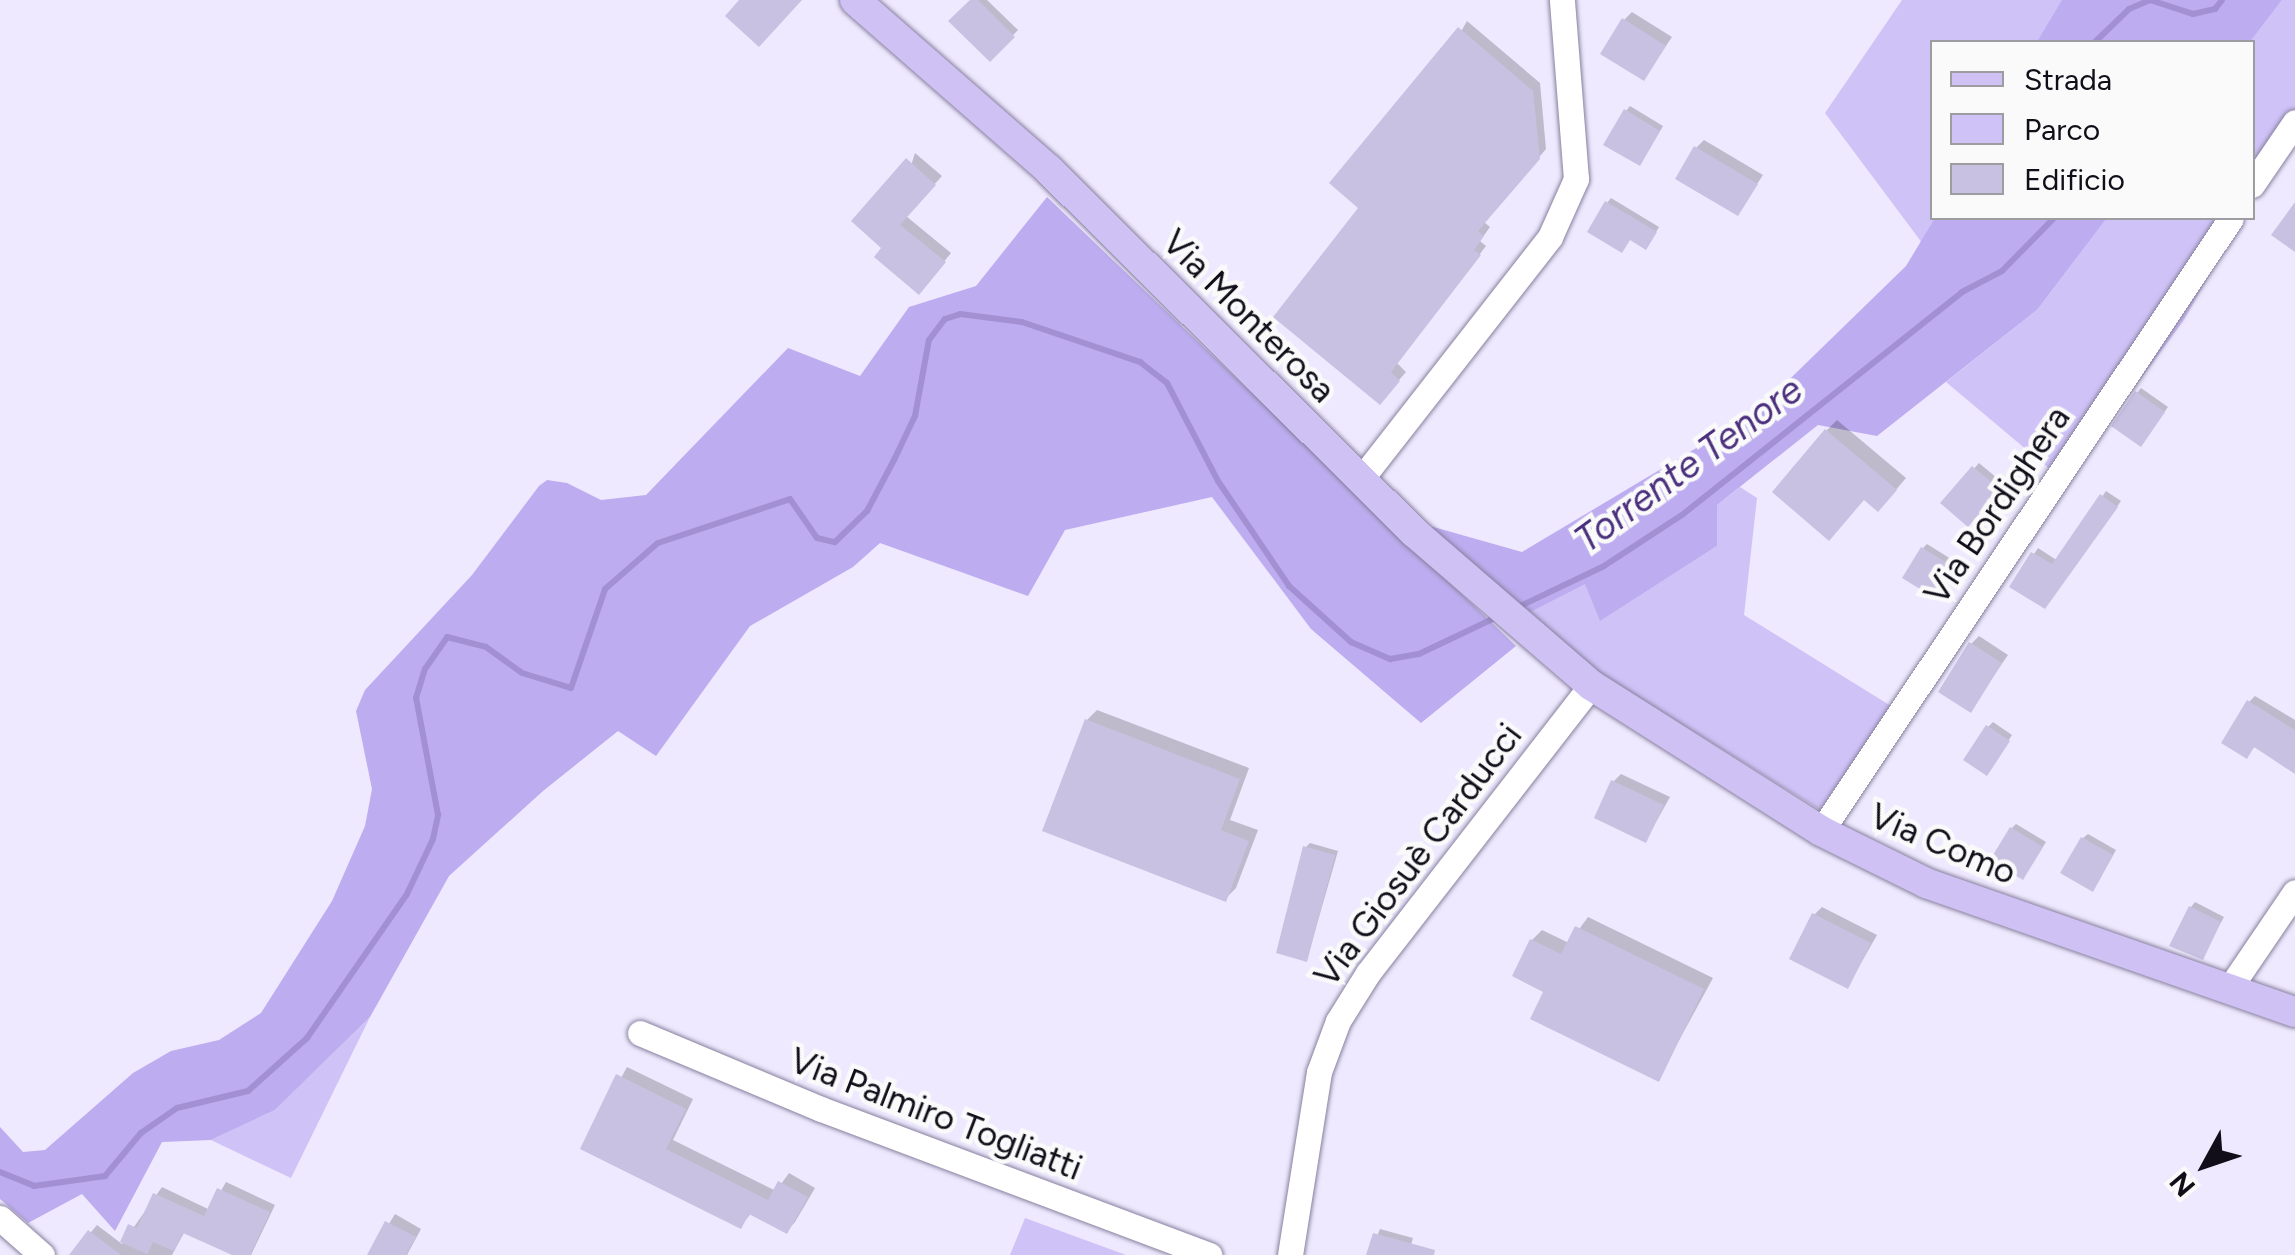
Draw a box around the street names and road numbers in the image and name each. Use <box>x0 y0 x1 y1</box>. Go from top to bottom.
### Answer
street label: Via Monterosa <box>1154 221 1344 411</box>
street label: Via Bordighera <box>1915 398 2079 612</box>
street label: Via Giosuè Carducci <box>1305 715 1531 995</box>
street label: Via Como <box>1864 794 2022 894</box>
street label: Via Palmiro Togliatti <box>784 1039 1088 1189</box>

